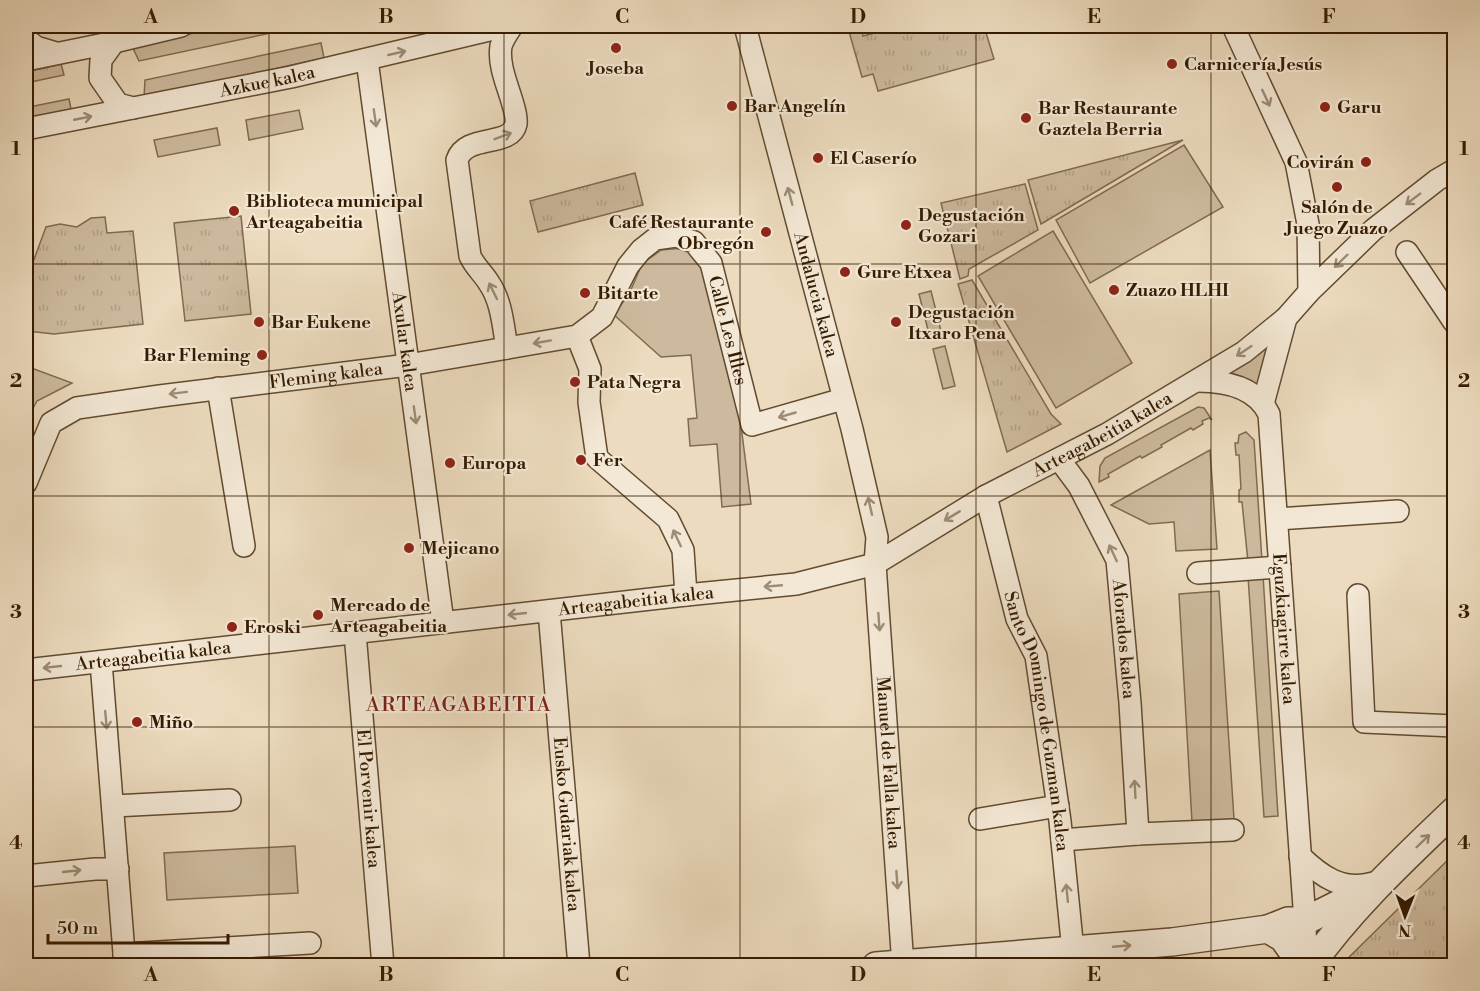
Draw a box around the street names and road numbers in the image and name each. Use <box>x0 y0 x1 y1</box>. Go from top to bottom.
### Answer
street label: Azkue kalea <box>217 60 318 102</box>
street label: Andalucia kalea <box>788 229 844 361</box>
street label: Calle Les Illes <box>703 273 753 388</box>
street label: Axular kalea <box>387 289 423 394</box>
street label: Fleming kalea <box>268 357 385 394</box>
street label: Arteagabeitia kalea <box>1027 386 1177 482</box>
street label: Eguzkiagirre kalea <box>1267 552 1301 706</box>
street label: Aforados kalea <box>1107 577 1141 701</box>
street label: Arteagabeitia kalea <box>556 581 716 621</box>
street label: Santo Domingo de Guzman kalea <box>999 589 1075 853</box>
street label: Arteagabeitia kalea <box>73 635 233 676</box>
street label: Manuel de Falla kalea <box>871 675 906 851</box>
street label: El Porvenir kalea <box>352 728 386 870</box>
street label: Eusko Gudariak kalea <box>548 736 586 914</box>

